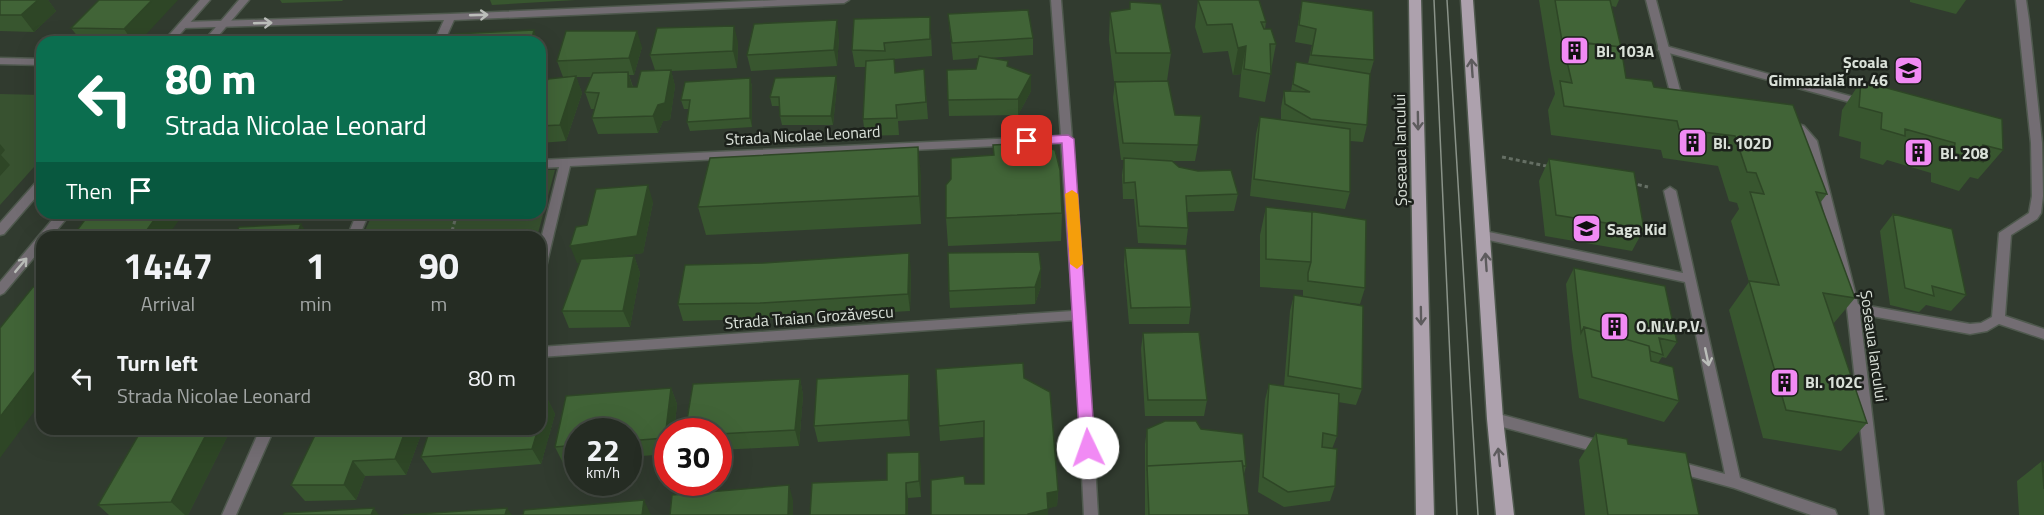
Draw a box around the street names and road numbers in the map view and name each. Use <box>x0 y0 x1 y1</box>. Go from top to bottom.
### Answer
street label: Șoseaua Iancului <box>1387 94 1413 206</box>
street label: Strada Nicolae Leonard <box>725 119 881 151</box>
street label: Șoseaua Iancului <box>1854 289 1894 403</box>
street label: Strada Traian Grozăvescu <box>724 299 894 335</box>

